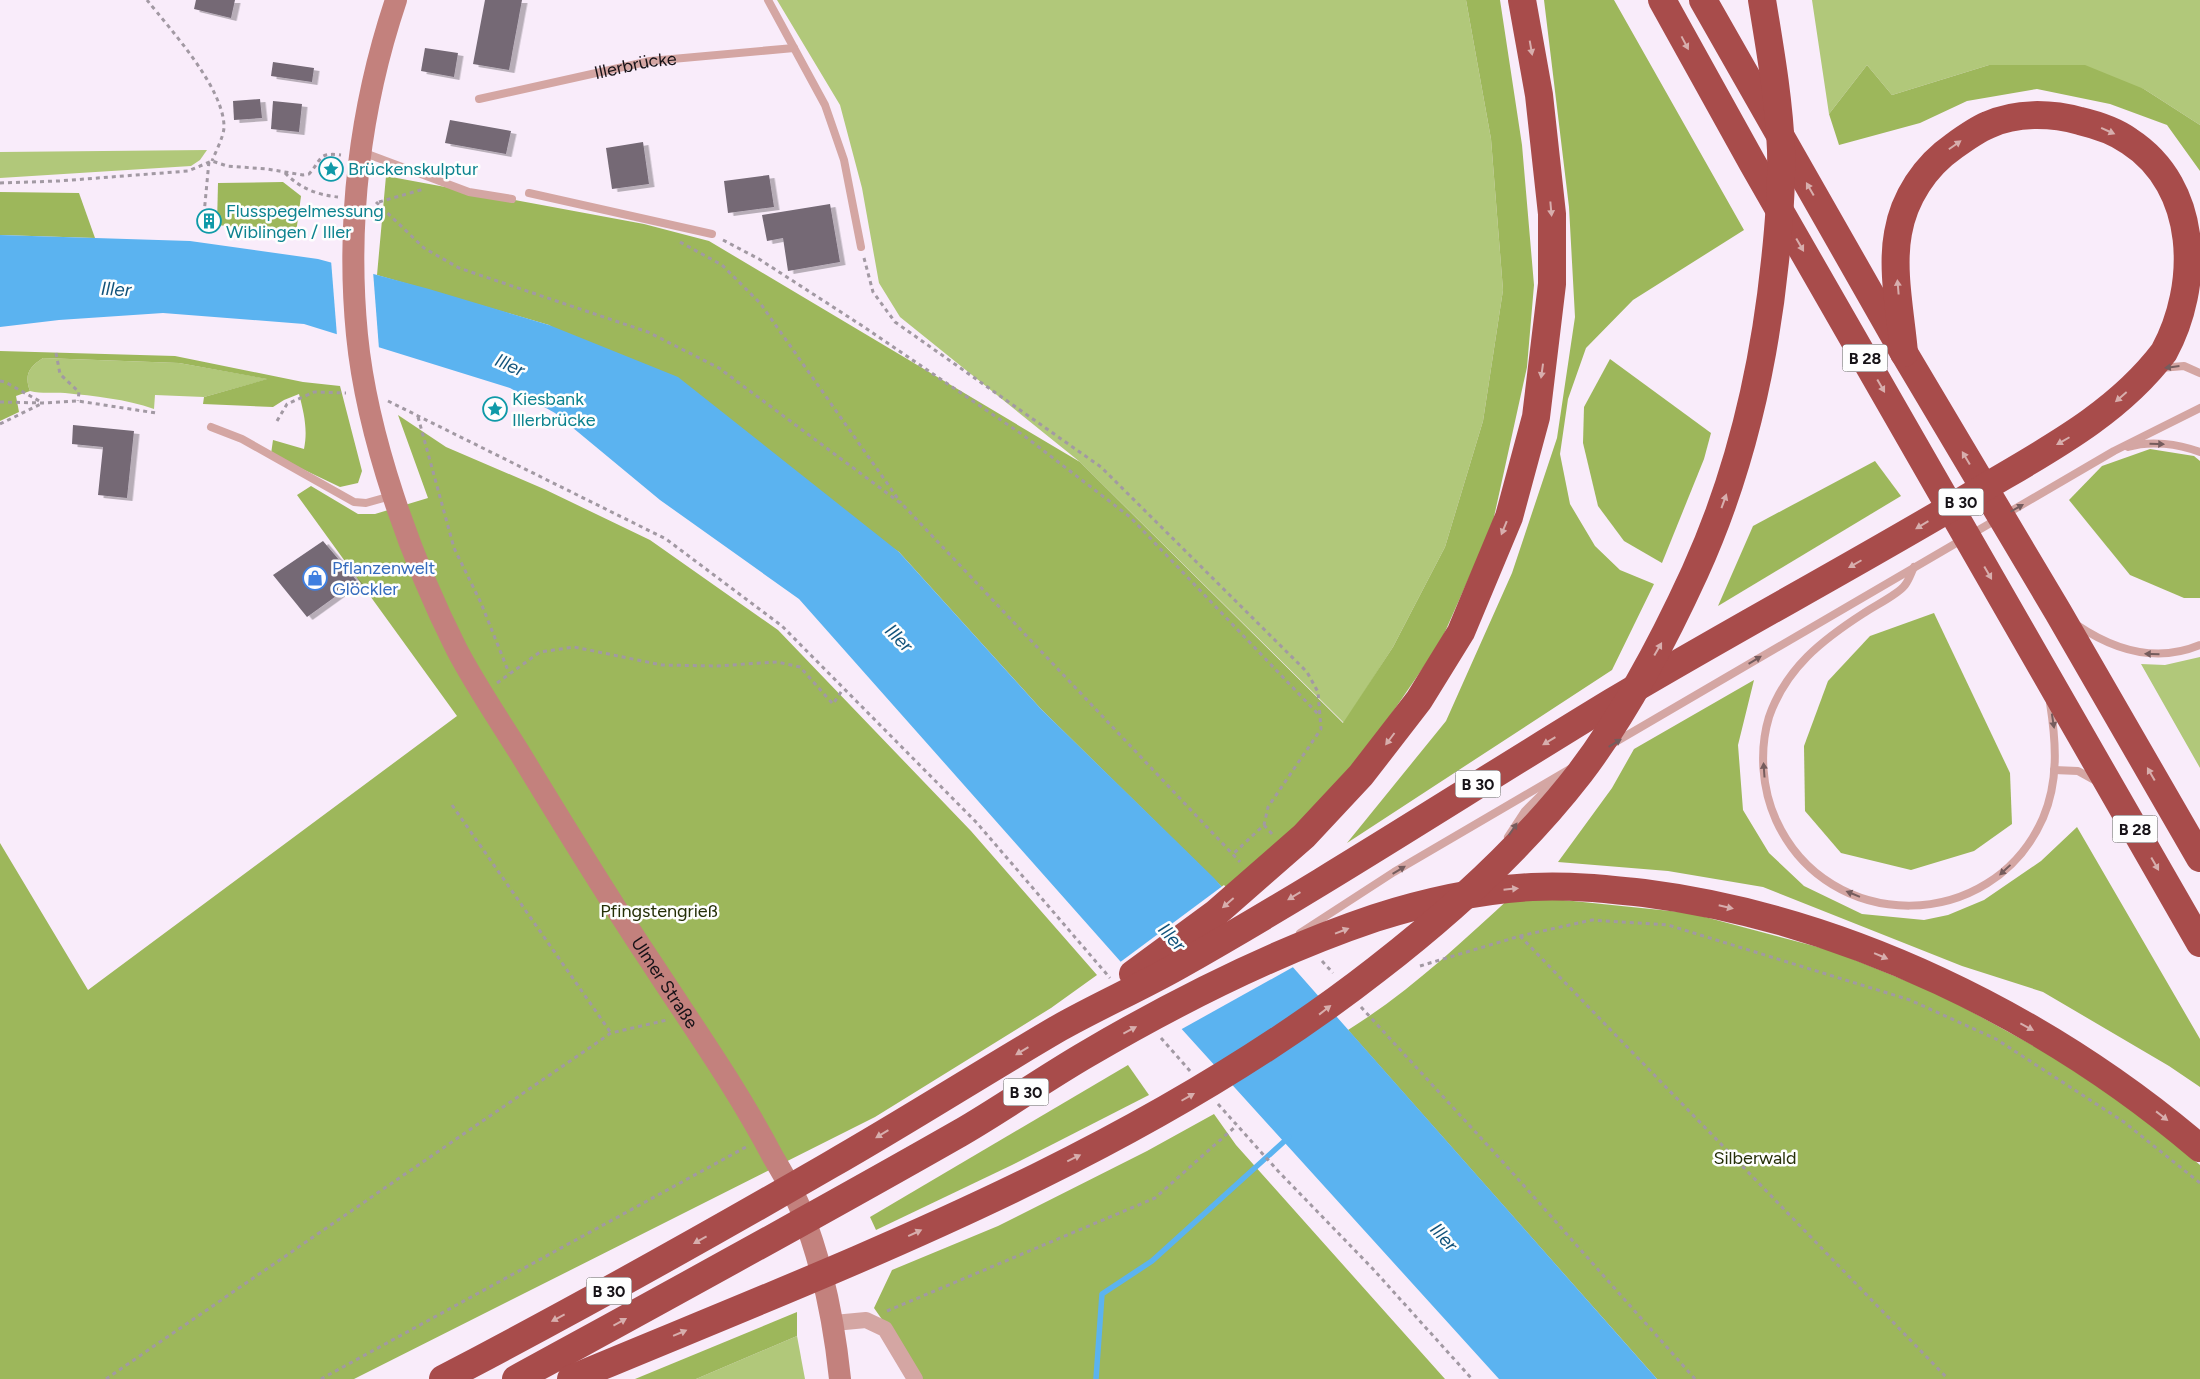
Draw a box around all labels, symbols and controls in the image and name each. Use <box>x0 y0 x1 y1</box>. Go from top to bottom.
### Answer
one-way arrow <box>1681 36 1689 50</box>
one-way arrow <box>1528 40 1536 56</box>
street label: Illerbrücke <box>592 48 678 84</box>
one-way arrow <box>2101 127 2115 135</box>
one-way arrow <box>1948 140 1962 150</box>
place icon: Brückenskulptur <box>318 156 344 182</box>
place label: Brückenskulptur <box>348 158 478 180</box>
one-way arrow <box>1806 182 1814 197</box>
place label: Flusspegelmessung Wiblingen / Iller <box>226 200 384 243</box>
one-way arrow <box>1547 201 1555 217</box>
building icon: Flusspegelmessung Wiblingen / Iller <box>196 208 222 234</box>
one-way arrow <box>1796 238 1804 253</box>
water label: Iller <box>100 277 132 301</box>
one-way arrow <box>1894 279 1902 295</box>
road number: B 28 <box>1842 344 1888 372</box>
water label: Iller <box>491 348 529 382</box>
one-way arrow <box>1538 363 1546 379</box>
one-way arrow <box>2164 363 2180 371</box>
one-way arrow <box>1876 380 1885 393</box>
place label: Kiesbank Illerbrücke <box>512 388 596 431</box>
one-way arrow <box>2114 391 2127 402</box>
place icon: Kiesbank Illerbrücke <box>482 396 508 422</box>
one-way arrow <box>2057 437 2070 446</box>
one-way arrow <box>2149 441 2165 449</box>
one-way arrow <box>1962 452 1971 465</box>
road number: B 30 <box>1938 488 1984 516</box>
one-way arrow <box>1720 493 1728 508</box>
one-way arrow <box>2010 504 2023 513</box>
one-way arrow <box>1916 520 1929 529</box>
one-way arrow <box>1500 521 1507 536</box>
place label: Pflanzenwelt Glöckler <box>332 557 436 600</box>
one-way arrow <box>1848 559 1862 568</box>
shop icon: Pflanzenwelt Glöckler <box>302 565 328 591</box>
one-way arrow <box>1983 566 1992 579</box>
water label: Iller <box>880 619 918 657</box>
one-way arrow <box>1653 643 1662 656</box>
one-way arrow <box>2144 649 2160 657</box>
one-way arrow <box>1748 655 1761 664</box>
one-way arrow <box>2049 714 2057 730</box>
one-way arrow <box>1384 732 1395 745</box>
one-way arrow <box>1542 736 1555 745</box>
one-way arrow <box>1608 738 1621 747</box>
one-way arrow <box>1760 761 1768 777</box>
one-way arrow <box>2147 767 2156 780</box>
road number: B 30 <box>1456 771 1500 798</box>
road number: B 28 <box>2112 816 2158 842</box>
one-way arrow <box>1508 823 1518 836</box>
one-way arrow <box>2150 857 2159 870</box>
one-way arrow <box>2000 864 2012 876</box>
one-way arrow <box>1393 865 1406 874</box>
one-way arrow <box>1503 885 1519 893</box>
one-way arrow <box>1846 890 1860 898</box>
one-way arrow <box>1287 892 1300 901</box>
one-way arrow <box>1222 897 1235 908</box>
park label: Pfingstengrieß <box>600 900 718 922</box>
one-way arrow <box>1719 903 1734 911</box>
water label: Iller <box>1153 918 1191 956</box>
one-way arrow <box>1335 927 1350 935</box>
street label: Ulmer Straße <box>626 933 703 1033</box>
one-way arrow <box>1874 953 1888 961</box>
one-way arrow <box>1318 1004 1331 1015</box>
one-way arrow <box>2019 1023 2034 1031</box>
one-way arrow <box>1123 1026 1137 1034</box>
one-way arrow <box>1015 1046 1028 1055</box>
road number: B 30 <box>1004 1078 1048 1106</box>
one-way arrow <box>1181 1093 1196 1101</box>
one-way arrow <box>2155 1111 2168 1122</box>
one-way arrow <box>876 1130 889 1139</box>
park label: Silberwald <box>1713 1147 1797 1169</box>
one-way arrow <box>1067 1153 1081 1161</box>
water label: Iller <box>1425 1218 1463 1256</box>
one-way arrow <box>907 1228 922 1237</box>
one-way arrow <box>693 1235 706 1244</box>
road number: B 30 <box>586 1278 632 1304</box>
one-way arrow <box>550 1314 565 1322</box>
one-way arrow <box>613 1318 627 1327</box>
one-way arrow <box>673 1329 687 1337</box>

